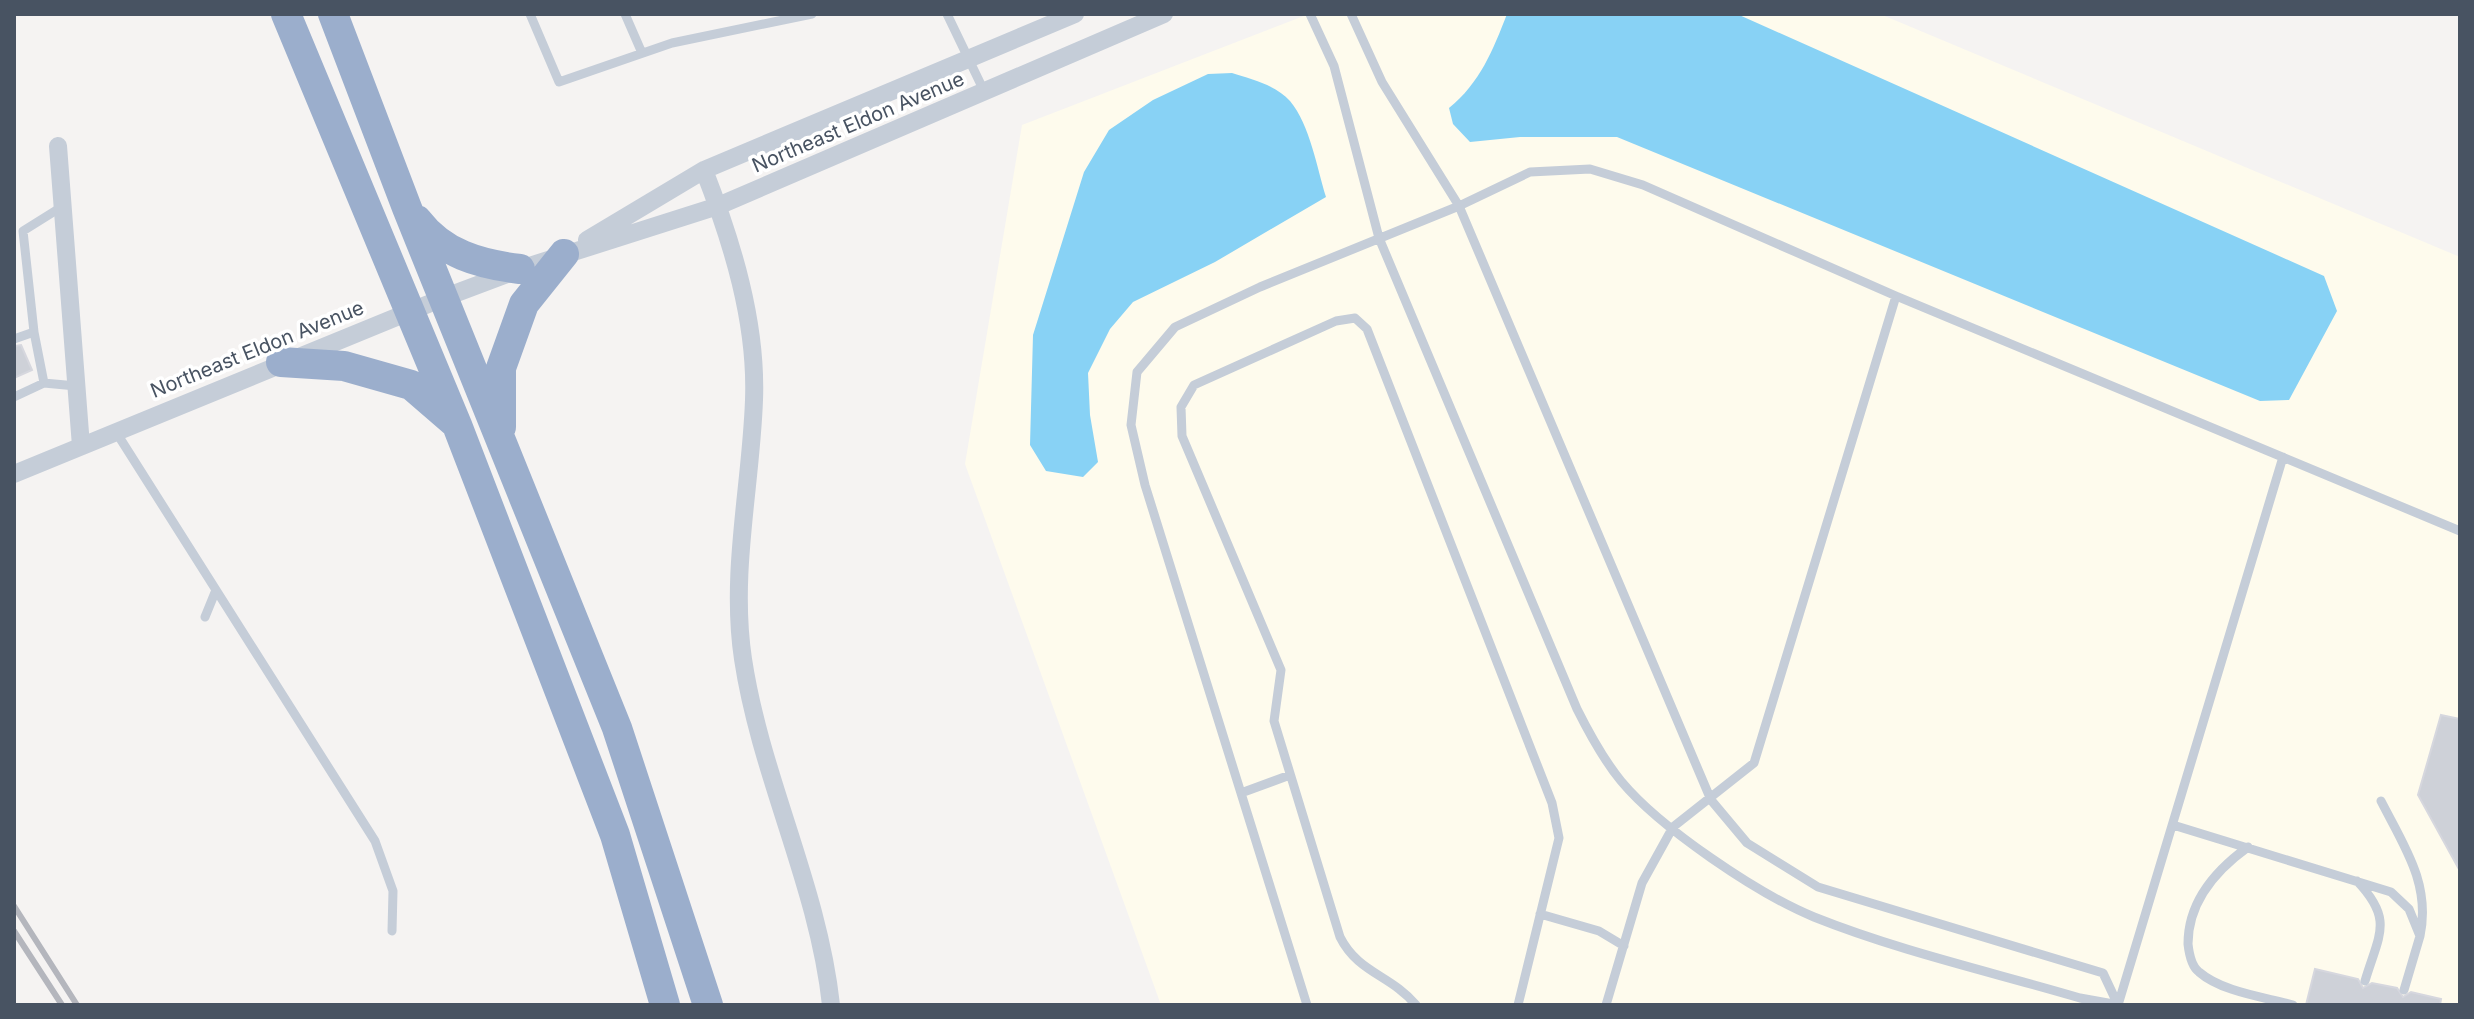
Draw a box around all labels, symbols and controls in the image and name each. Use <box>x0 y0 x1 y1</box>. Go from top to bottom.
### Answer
street label: Northeast Eldon Avenue <box>748 66 968 178</box>
street label: Northeast Eldon Avenue <box>147 295 367 403</box>

